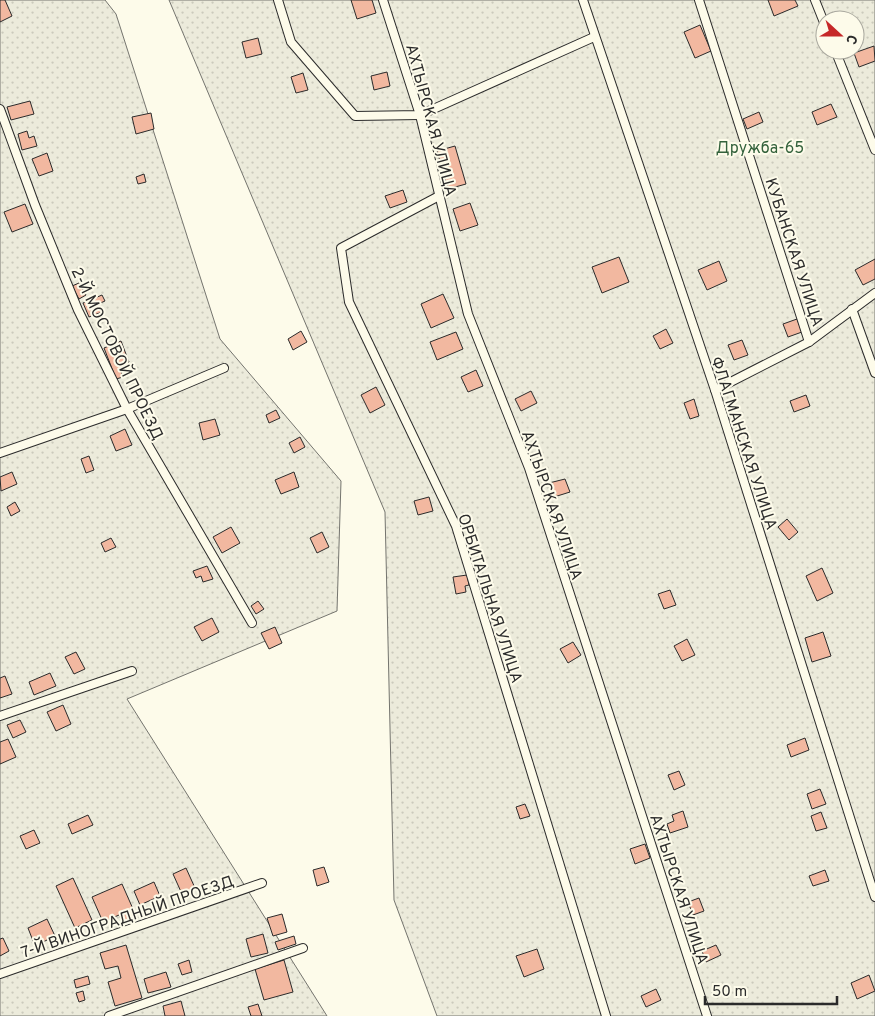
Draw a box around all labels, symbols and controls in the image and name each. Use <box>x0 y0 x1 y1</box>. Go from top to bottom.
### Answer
north arrow <box>815 10 865 60</box>
text: С <box>841 32 860 46</box>
street label: АХТЫРСКАЯ УЛИЦА <box>400 42 460 199</box>
park label: Дружба-65 <box>716 139 804 159</box>
street label: КУБАНСКАЯ УЛИЦА <box>760 176 827 330</box>
street label: 2-Й МОСТОВОЙ ПРОЕЗД <box>66 263 169 443</box>
street label: ФЛАГМАНСКАЯ УЛИЦА <box>706 355 781 533</box>
street label: АХТЫРСКАЯ УЛИЦА <box>516 428 586 583</box>
street label: ОРБИТАЛЬНАЯ УЛИЦА <box>452 511 526 686</box>
street label: АХТЫРСКАЯ УЛИЦА <box>644 812 712 967</box>
street label: 7-Й ВИНОГРАДНЫЙ ПРОЕЗД <box>18 870 237 964</box>
scale bar <box>705 974 838 1006</box>
text: 50 m <box>712 983 747 1002</box>

